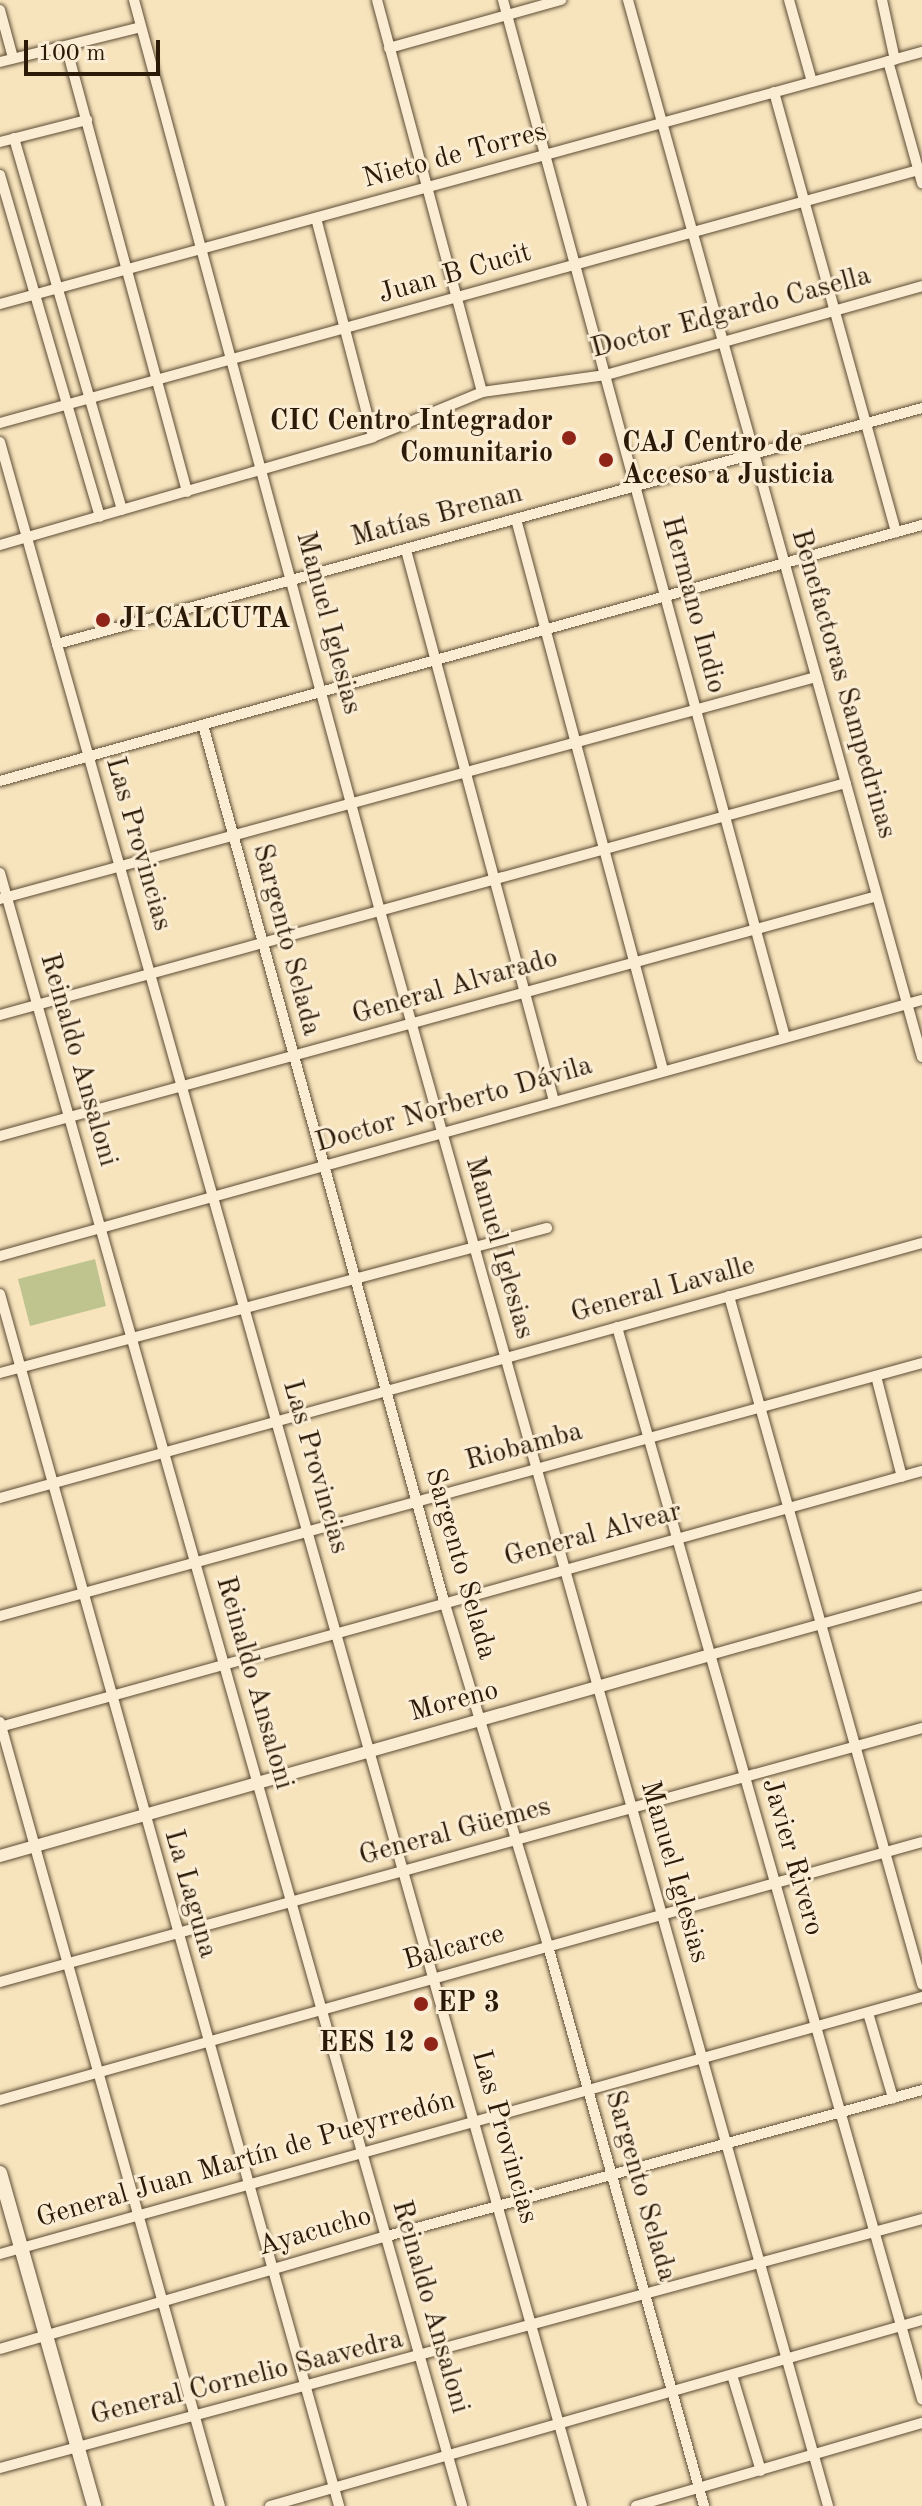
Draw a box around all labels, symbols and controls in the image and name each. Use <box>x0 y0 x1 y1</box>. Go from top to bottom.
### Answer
scale bar <box>28 24 164 74</box>
text: 100 m <box>38 42 106 66</box>
street label: Nieto de Torres <box>359 115 551 197</box>
street label: Juan B Cucit <box>375 236 535 312</box>
street label: Doctor Edgardo Casella <box>587 259 875 367</box>
place label: CIC Centro Integrador Comunitario <box>270 405 553 471</box>
place label: CAJ Centro de Acceso a Justicia <box>622 427 834 493</box>
marker: CIC Centro Integrador Comunitario <box>560 429 578 447</box>
marker: CAJ Centro de Acceso a Justicia <box>597 451 615 469</box>
street label: Matías Brenan <box>348 477 526 555</box>
street label: Hermano Indio <box>653 513 733 697</box>
street label: Benefactoras Sampedrinas <box>783 526 903 842</box>
street label: Manuel Iglesias <box>287 528 369 718</box>
place label: JI CALCUTA <box>119 603 290 637</box>
marker: JI CALCUTA <box>94 611 112 629</box>
street label: Las Provincias <box>97 753 179 935</box>
street label: Sargento Selada <box>244 840 328 1040</box>
street label: General Alvarado <box>348 942 562 1032</box>
street label: Reinaldo Ansaloni <box>32 950 124 1170</box>
street label: Doctor Norberto Dávila <box>312 1049 596 1161</box>
street label: Manuel Iglesias <box>457 1153 541 1343</box>
street label: General Lavalle <box>567 1249 759 1331</box>
street label: Las Provincias <box>274 1376 356 1558</box>
street label: Riobamba <box>462 1415 586 1479</box>
street label: Sargento Selada <box>417 1464 503 1664</box>
street label: General Alvear <box>501 1495 685 1575</box>
street label: Reinaldo Ansaloni <box>208 1573 300 1793</box>
street label: Moreno <box>406 1674 502 1730</box>
street label: Javier Rivero <box>754 1775 830 1939</box>
street label: Manuel Iglesias <box>632 1777 716 1967</box>
street label: General Güemes <box>356 1790 554 1874</box>
street label: La Laguna <box>156 1826 224 1962</box>
street label: Balcarce <box>400 1918 508 1978</box>
place label: EP 3 <box>437 1987 500 2021</box>
marker: EP 3 <box>412 1995 430 2013</box>
place label: EES 12 <box>319 2027 415 2061</box>
marker: EES 12 <box>422 2035 440 2053</box>
street label: Las Provincias <box>463 2046 545 2228</box>
street label: General Juan Martín de Pueyrredón <box>33 2084 459 2236</box>
street label: Sargento Selada <box>597 2086 683 2286</box>
street label: Reinaldo Ansaloni <box>384 2197 476 2417</box>
street label: Ayacucho <box>254 2200 376 2264</box>
street label: General Cornelio Saavedra <box>87 2323 407 2433</box>

